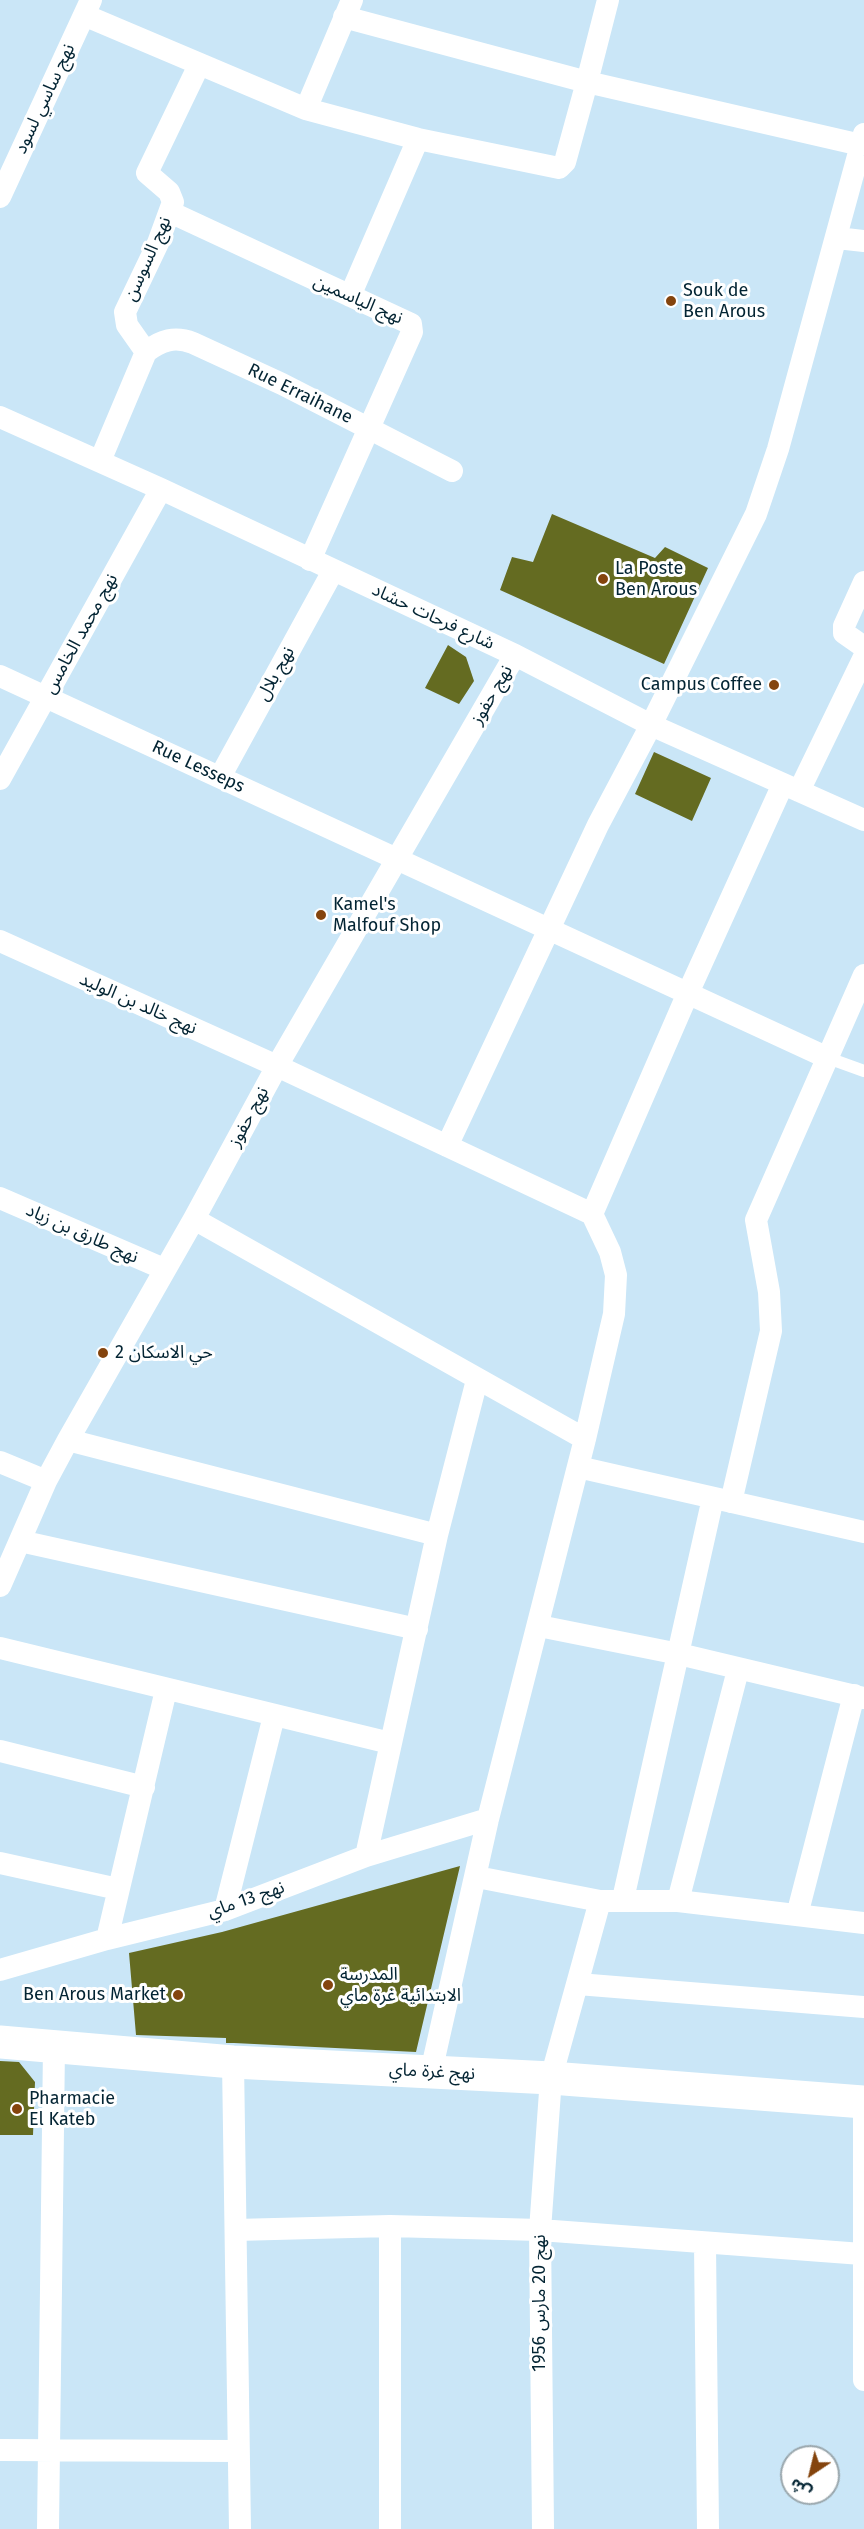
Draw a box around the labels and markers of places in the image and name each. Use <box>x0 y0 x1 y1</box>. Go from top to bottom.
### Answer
place label: Souk de Ben Arous <box>683 280 765 322</box>
marker: Souk de Ben Arous <box>664 294 678 308</box>
place label: La Poste Ben Arous <box>615 558 697 600</box>
marker: La Poste Ben Arous <box>596 572 610 586</box>
place label: Campus Coffee <box>641 674 762 696</box>
marker: Campus Coffee <box>767 678 781 692</box>
place label: Kamel's Malfouf Shop <box>333 894 441 936</box>
marker: Kamel's Malfouf Shop <box>314 908 328 922</box>
place label: حي الاسكان 2 <box>115 1342 213 1364</box>
marker: حي الاسكان 2 <box>96 1346 110 1360</box>
place label: المدرسة الابتدائية غرة ماي <box>340 1964 461 2006</box>
marker: المدرسة الابتدائية غرة ماي <box>321 1978 335 1992</box>
place label: Ben Arous Market <box>23 1984 166 2006</box>
marker: Ben Arous Market <box>171 1988 185 2002</box>
place label: Pharmacie El Kateb <box>29 2088 115 2130</box>
marker: Pharmacie El Kateb <box>10 2102 24 2116</box>

